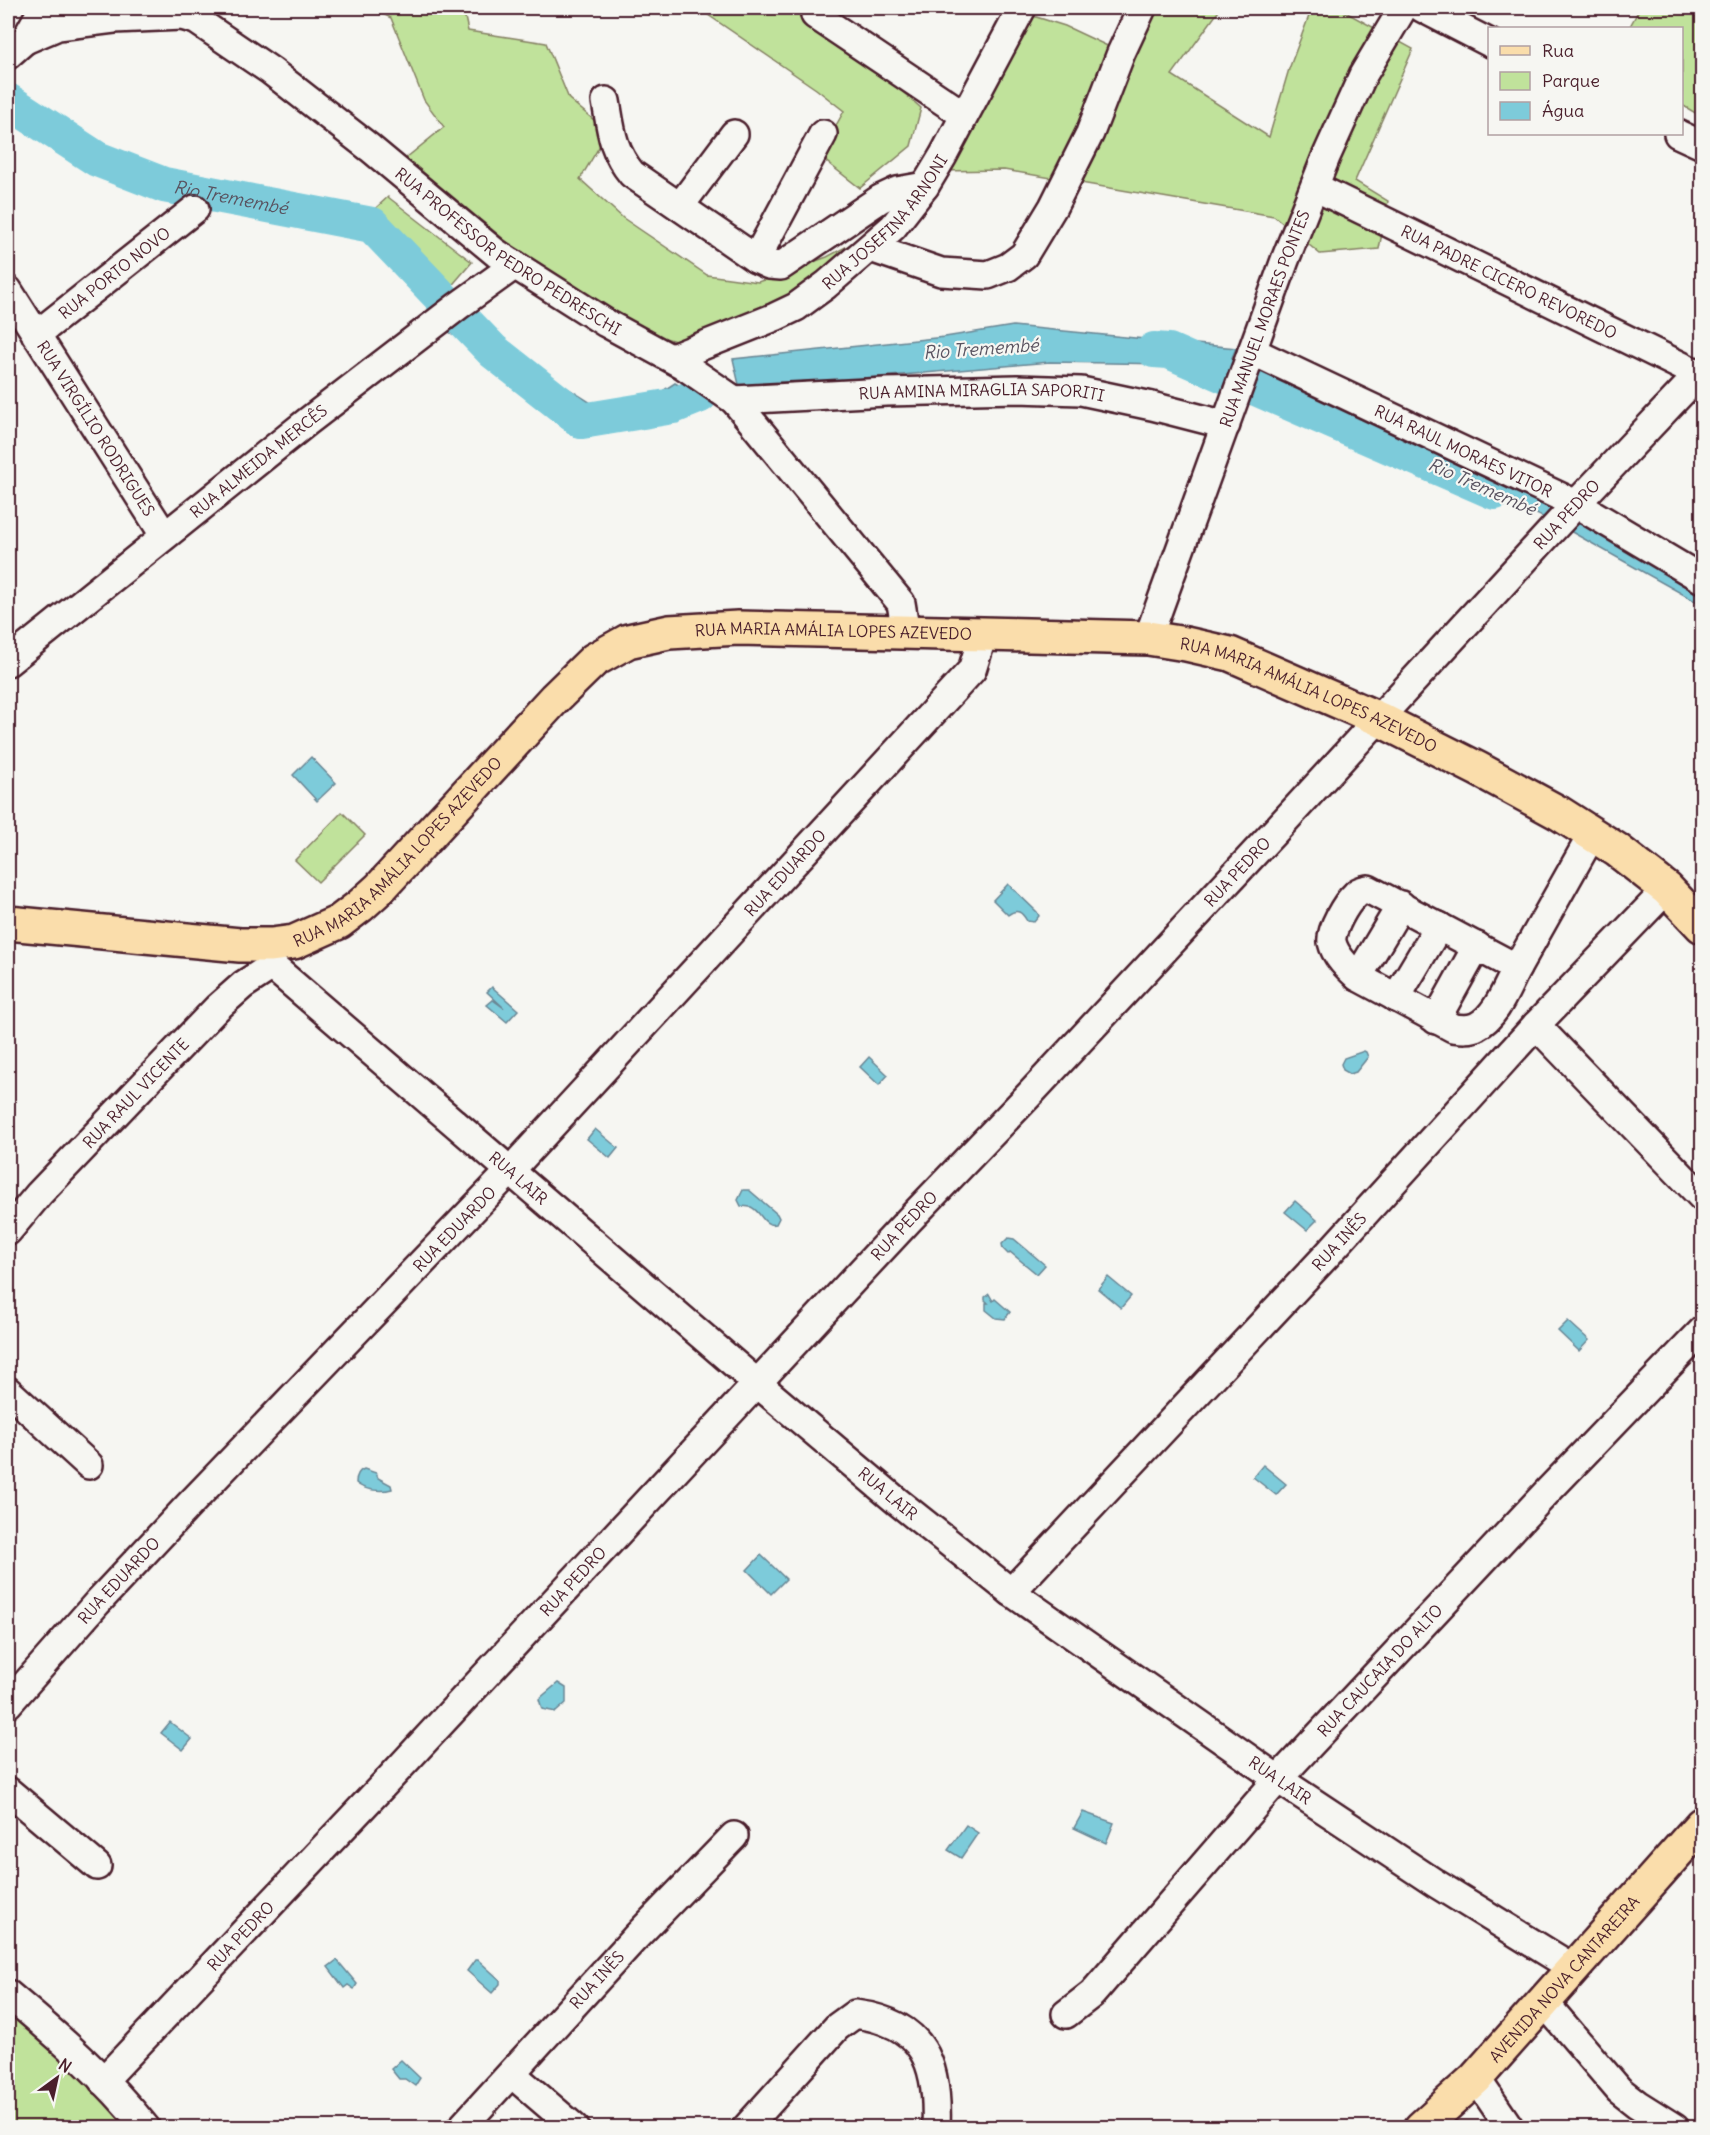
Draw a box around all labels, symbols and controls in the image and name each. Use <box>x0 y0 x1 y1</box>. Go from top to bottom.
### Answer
legend <box>1488 27 1683 135</box>
text: Rua <box>1542 39 1574 62</box>
text: Parque <box>1542 69 1600 92</box>
text: Água <box>1542 99 1584 122</box>
street label: RUA JOSEFINA ARNONI <box>818 151 951 294</box>
street label: RUA PROFESSOR PEDRO PEDRESCHI <box>391 163 625 339</box>
water label: Rio Tremembé <box>172 175 291 220</box>
street label: RUA MANUEL MORAES PONTES <box>1215 207 1314 430</box>
street label: RUA PADRE CICERO REVOREDO <box>1398 221 1620 343</box>
street label: RUA PORTO NOVO <box>55 223 174 323</box>
water label: Rio Tremembé <box>923 333 1041 364</box>
street label: RUA VIRGÍLIO RODRIGUES <box>33 337 159 520</box>
street label: RUA AMINA MIRAGLIA SAPORITI <box>858 379 1106 406</box>
street label: RUA ALMEIDA MERCÊS <box>186 400 331 522</box>
street label: RUA RAUL MORAES VITOR <box>1371 400 1556 501</box>
water label: Rio Tremembé <box>1425 453 1541 521</box>
street label: RUA PEDRO <box>1529 475 1604 553</box>
street label: RUA MARIA AMÁLIA LOPES AZEVEDO <box>694 618 972 644</box>
street label: RUA MARIA AMÁLIA LOPES AZEVEDO <box>1179 633 1440 757</box>
street label: RUA MARIA AMÁLIA LOPES AZEVEDO <box>290 753 506 951</box>
street label: RUA EDUARDO <box>740 825 830 920</box>
street label: RUA PEDRO <box>1200 833 1275 911</box>
street label: RUA RAUL VICENTE <box>78 1034 193 1152</box>
street label: RUA LAIR <box>485 1147 552 1209</box>
street label: RUA EDUARDO <box>409 1182 500 1276</box>
street label: RUA PEDRO <box>867 1187 942 1264</box>
street label: RUA INÊS <box>1308 1208 1371 1275</box>
street label: RUA LAIR <box>854 1463 922 1524</box>
street label: RUA EDUARDO <box>74 1533 164 1628</box>
street label: RUA PEDRO <box>536 1542 610 1620</box>
street label: RUA CAUCAIA DO ALTO <box>1313 1600 1447 1741</box>
street label: RUA LAIR <box>1245 1752 1315 1808</box>
street label: AVENIDA NOVA CANTAREIRA <box>1485 1891 1644 2066</box>
street label: RUA PEDRO <box>203 1897 278 1975</box>
street label: RUA INÊS <box>565 1947 628 2013</box>
north arrow <box>27 2048 87 2108</box>
text: N <box>55 2054 75 2077</box>

